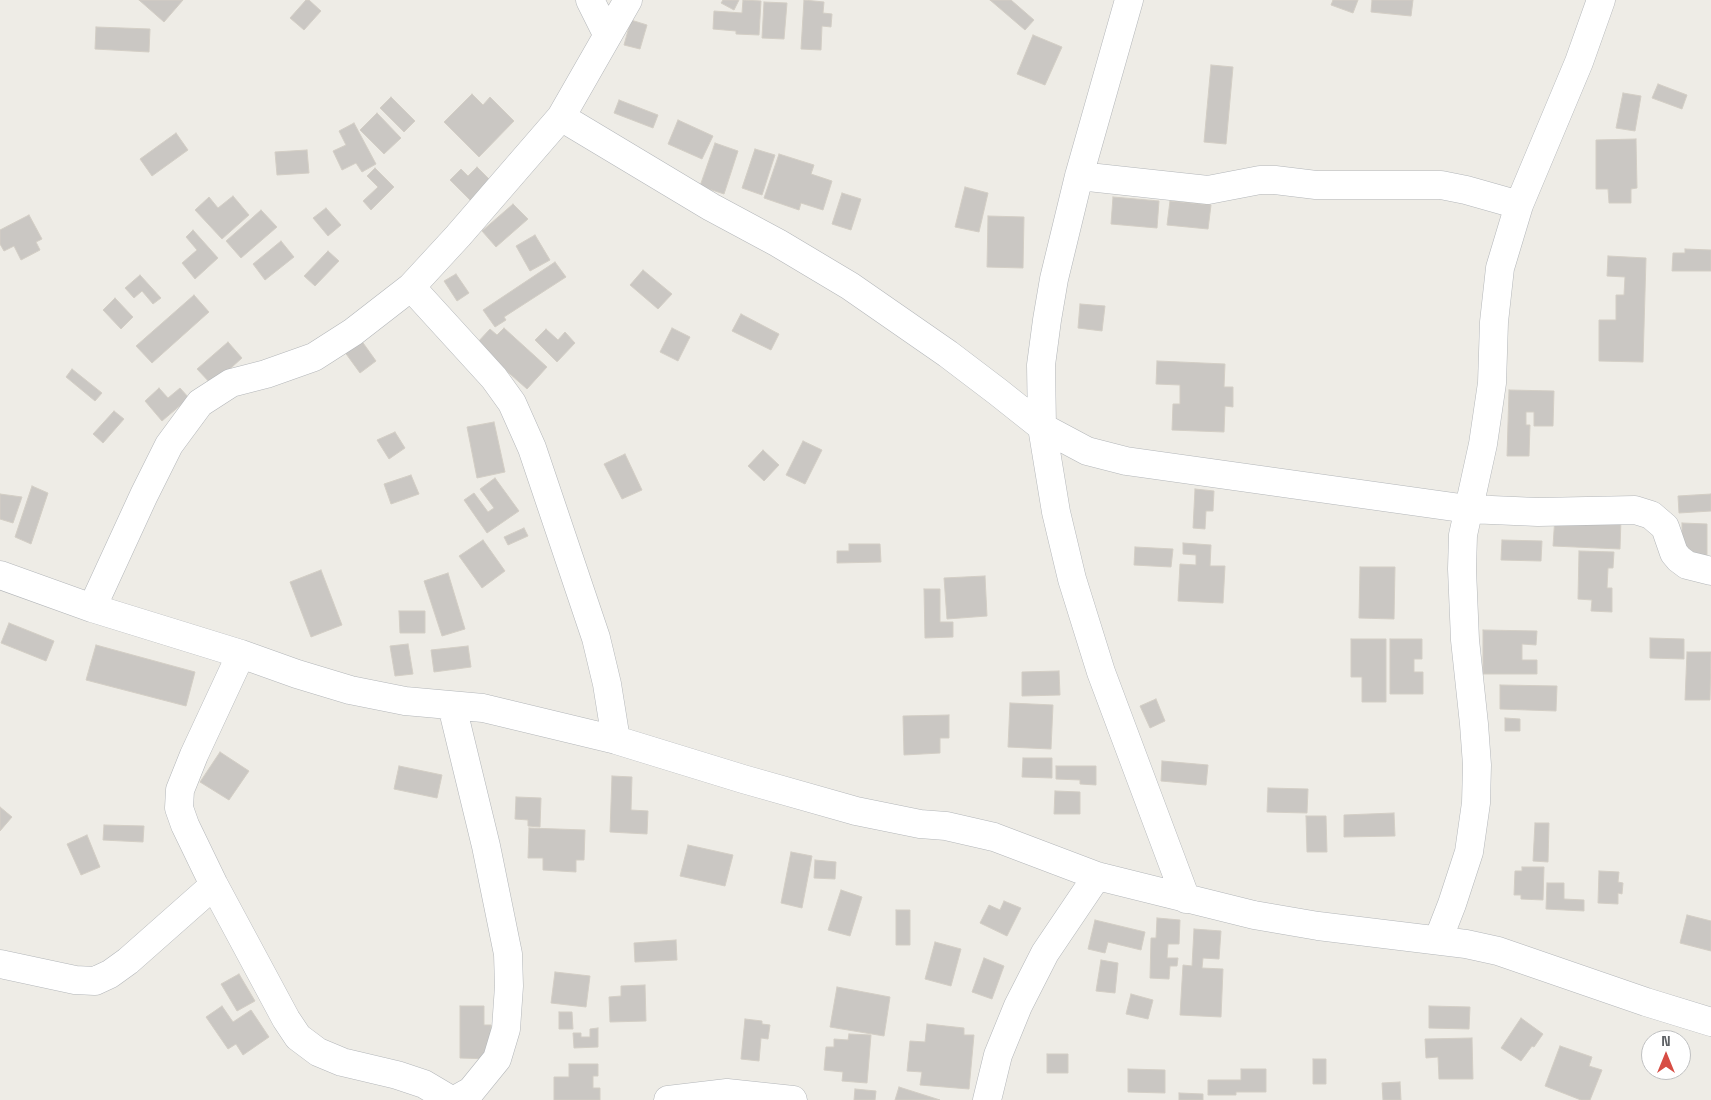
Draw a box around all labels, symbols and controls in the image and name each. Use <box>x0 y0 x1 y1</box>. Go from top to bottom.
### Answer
north arrow <box>1641 1030 1691 1080</box>
text: N <box>1661 1032 1671 1050</box>

